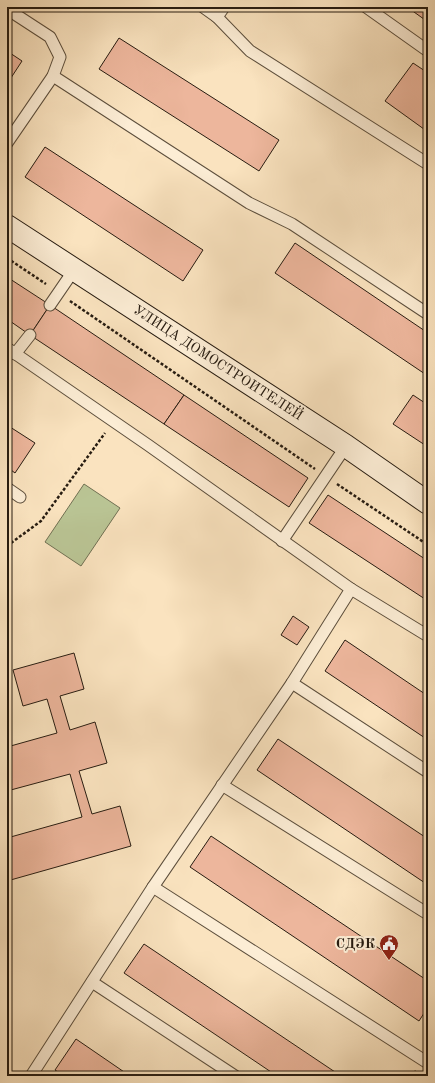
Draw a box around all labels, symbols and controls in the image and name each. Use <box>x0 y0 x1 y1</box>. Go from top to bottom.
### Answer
street label: УЛИЦА ДОМОСТРОИТЕЛЕЙ <box>131 300 308 423</box>
public building icon: СДЭК <box>378 933 400 961</box>
place label: СДЭК <box>336 937 376 951</box>

